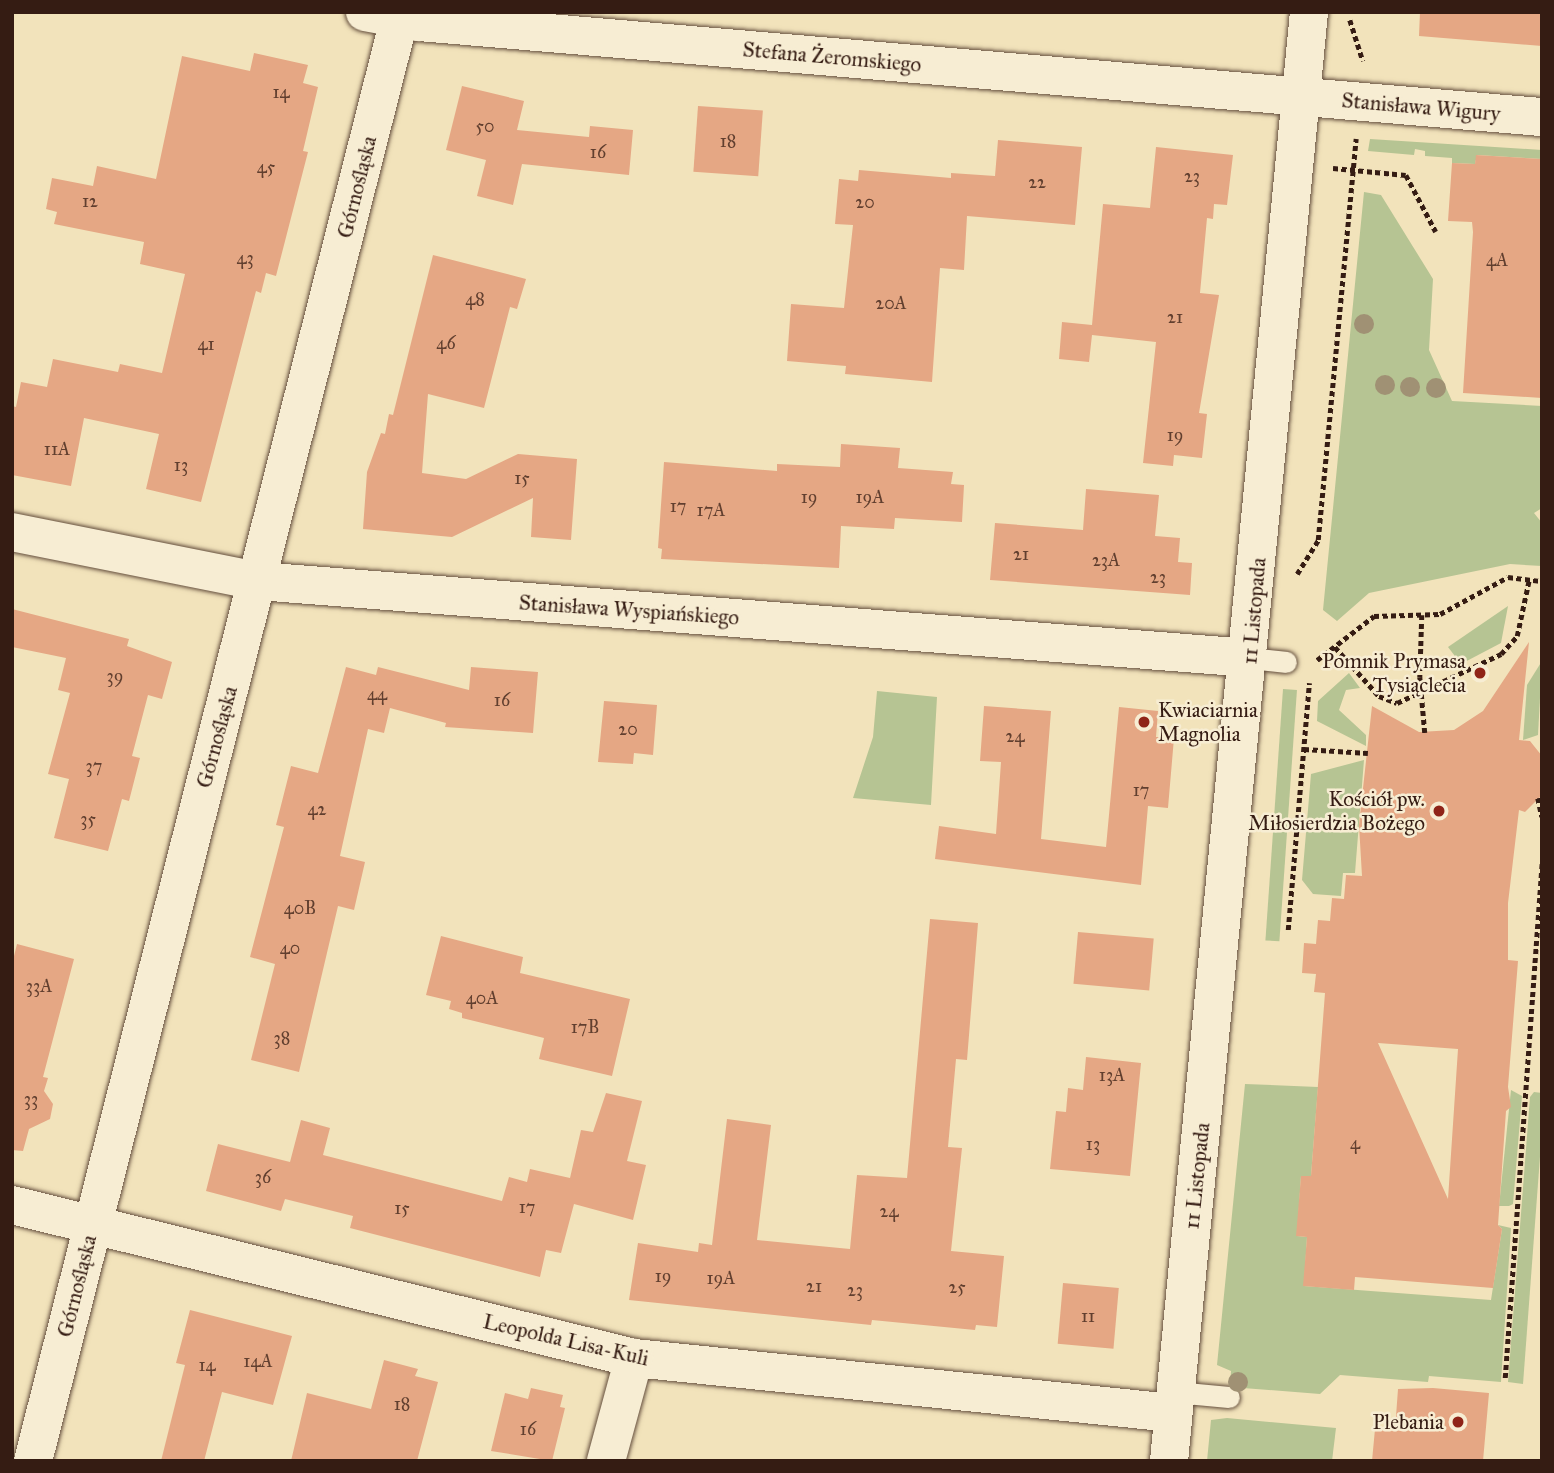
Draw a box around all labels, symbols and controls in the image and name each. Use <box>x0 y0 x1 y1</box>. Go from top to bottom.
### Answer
street label: Stefana Żeromskiego <box>742 37 922 77</box>
house number: 14 <box>272 81 290 103</box>
street label: Stanisława Wigury <box>1341 88 1501 126</box>
house number: 50 <box>476 115 494 137</box>
house number: 18 <box>720 130 736 152</box>
street label: Górnośląska <box>332 133 382 241</box>
house number: 16 <box>590 141 606 163</box>
house number: 45 <box>257 156 275 178</box>
house number: 23 <box>1184 165 1200 187</box>
house number: 22 <box>1028 171 1046 193</box>
house number: 12 <box>82 190 98 212</box>
house number: 20 <box>855 191 875 213</box>
house number: 43 <box>236 247 254 269</box>
house number: 4A <box>1486 249 1508 271</box>
house number: 48 <box>465 288 485 310</box>
house number: 20A <box>875 292 907 314</box>
house number: 21 <box>1167 306 1183 328</box>
house number: 46 <box>436 332 456 354</box>
house number: 41 <box>197 333 215 355</box>
house number: 19 <box>1167 424 1183 446</box>
house number: 11A <box>44 438 70 460</box>
house number: 13 <box>174 454 188 476</box>
house number: 15 <box>514 467 530 489</box>
house number: 19 <box>801 486 817 508</box>
house number: 19A <box>856 486 884 508</box>
house number: 17 <box>670 495 686 517</box>
house number: 17A <box>697 499 725 521</box>
house number: 21 <box>1013 543 1029 565</box>
house number: 23A <box>1092 549 1120 571</box>
street label: 11 Listopada <box>1237 557 1271 665</box>
house number: 23 <box>1150 566 1166 588</box>
street label: Stanisława Wyspiańskiego <box>518 590 740 630</box>
place label: Pomnik Prymasa Tysiąclecia <box>1322 648 1466 698</box>
house number: 39 <box>107 665 123 687</box>
marker: Pomnik Prymasa Tysiąclecia <box>1472 665 1488 681</box>
street label: Górnośląska <box>191 683 243 791</box>
house number: 44 <box>367 683 387 705</box>
house number: 16 <box>494 689 510 711</box>
place label: Kwiaciarnia Magnolia <box>1158 697 1258 747</box>
marker: Kwiaciarnia Magnolia <box>1136 714 1152 730</box>
house number: 20 <box>618 718 638 740</box>
house number: 24 <box>1006 725 1024 747</box>
house number: 37 <box>86 755 102 777</box>
house number: 17 <box>1133 779 1149 801</box>
place label: Kościół pw. Miłosierdzia Bożego <box>1248 786 1425 836</box>
house number: 42 <box>308 798 326 820</box>
marker: Kościół pw. Miłosierdzia Bożego <box>1431 803 1447 819</box>
house number: 35 <box>80 808 96 830</box>
house number: 40B <box>284 897 316 919</box>
house number: 40 <box>280 937 300 959</box>
house number: 33A <box>26 975 52 997</box>
house number: 40A <box>466 987 498 1009</box>
house number: 17B <box>571 1016 599 1038</box>
house number: 38 <box>274 1027 290 1049</box>
house number: 13A <box>1099 1064 1125 1086</box>
house number: 33 <box>24 1088 38 1110</box>
street label: 11 Listopada <box>1179 1121 1215 1231</box>
house number: 4 <box>1350 1132 1360 1154</box>
house number: 13 <box>1086 1133 1100 1155</box>
house number: 36 <box>255 1166 271 1188</box>
house number: 17 <box>519 1196 535 1218</box>
house number: 15 <box>394 1197 410 1219</box>
house number: 24 <box>880 1200 898 1222</box>
street label: Górnośląska <box>52 1232 102 1340</box>
house number: 19 <box>655 1265 671 1287</box>
house number: 19A <box>707 1267 735 1289</box>
house number: 21 <box>806 1275 822 1297</box>
house number: 25 <box>948 1276 966 1298</box>
house number: 23 <box>847 1279 863 1301</box>
house number: 11 <box>1081 1305 1095 1327</box>
street label: Leopolda Lisa-Kuli <box>481 1309 651 1371</box>
house number: 14A <box>243 1350 273 1372</box>
house number: 14 <box>198 1354 216 1376</box>
house number: 18 <box>394 1393 410 1415</box>
place label: Plebania <box>1373 1409 1444 1435</box>
marker: Plebania <box>1450 1414 1466 1430</box>
house number: 16 <box>520 1418 536 1440</box>

